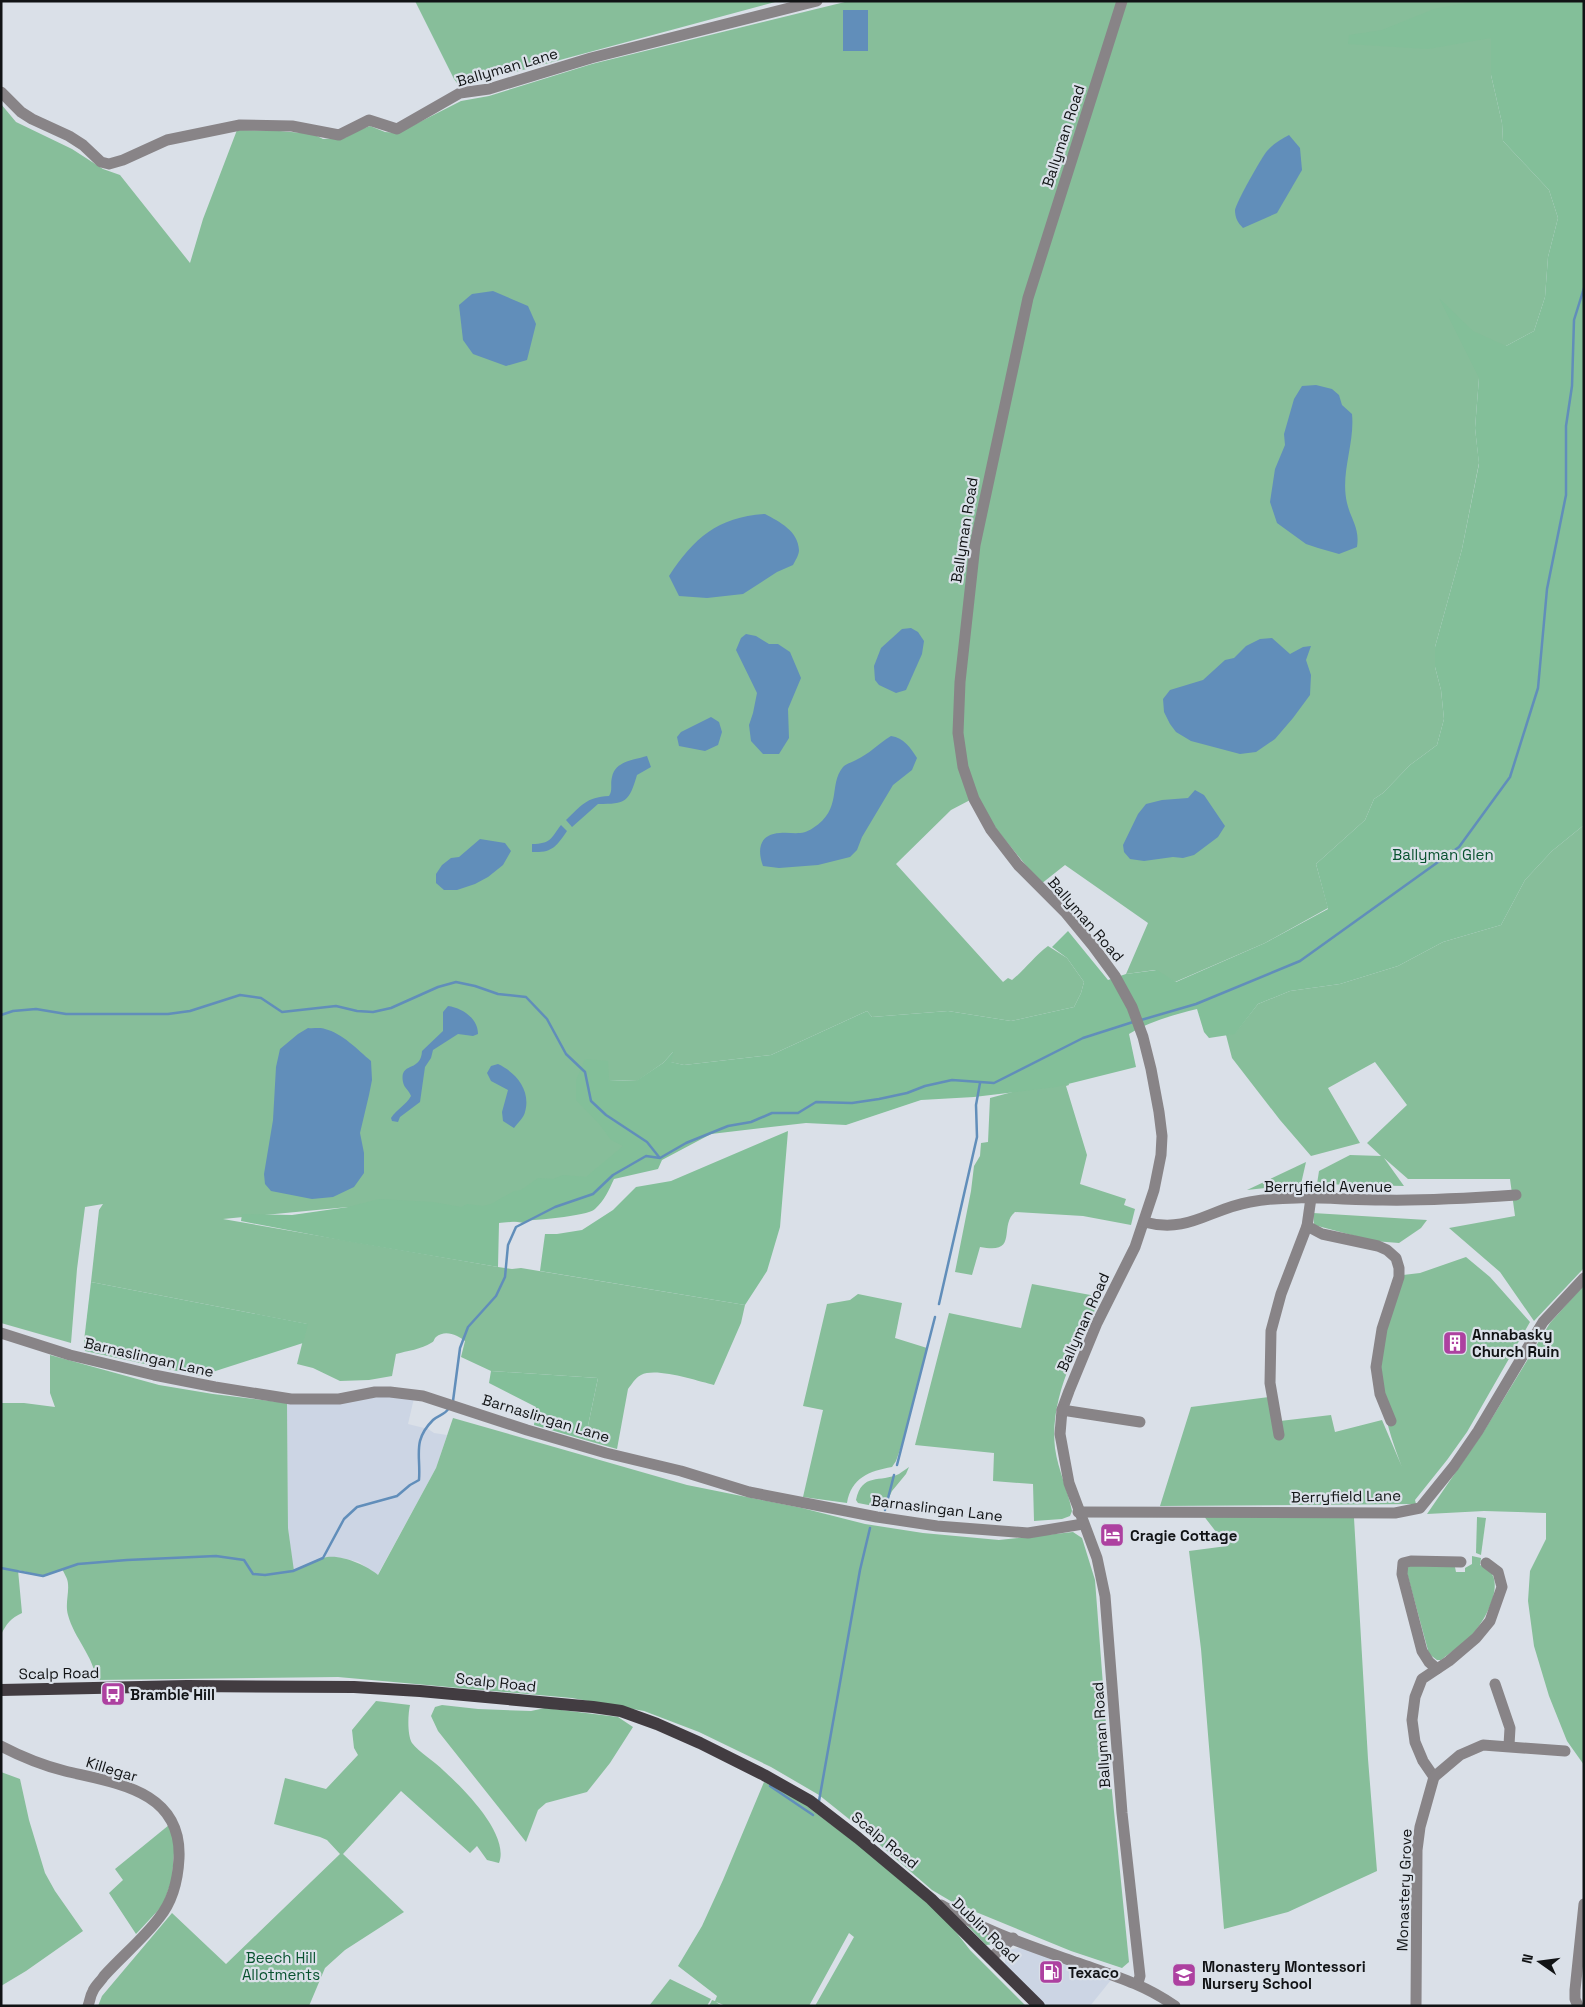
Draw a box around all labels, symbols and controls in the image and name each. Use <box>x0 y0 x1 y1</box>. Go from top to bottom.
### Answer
street label: Ballyman Lane <box>454 43 560 91</box>
street label: Ballyman Road <box>1038 82 1088 190</box>
street label: Ballyman Road <box>946 476 982 584</box>
park label: Ballyman Glen <box>1392 845 1494 864</box>
street label: Ballyman Road <box>1044 873 1128 965</box>
street label: Berryfield Avenue <box>1264 1177 1392 1196</box>
street label: Ballyman Road <box>1053 1270 1113 1374</box>
place label: Annabasky Church Ruin <box>1472 1325 1559 1361</box>
building icon: Annabasky Church Ruin <box>1442 1330 1468 1356</box>
street label: Barnaslingan Lane <box>82 1333 216 1381</box>
street label: Barnaslingan Lane <box>480 1390 612 1447</box>
street label: Berryfield Lane <box>1291 1486 1401 1506</box>
street label: Barnaslingan Lane <box>870 1490 1004 1526</box>
hotel icon: Cragie Cottage <box>1099 1522 1125 1548</box>
place label: Cragie Cottage <box>1130 1526 1238 1545</box>
street label: Scalp Road <box>18 1663 100 1683</box>
street label: Scalp Road <box>455 1668 537 1696</box>
bus stop icon: Bramble Hill <box>100 1681 126 1707</box>
street label: Ballyman Road <box>1088 1681 1114 1789</box>
place label: Bramble Hill <box>130 1685 215 1704</box>
street label: Killegar <box>84 1752 140 1786</box>
street label: Scalp Road <box>848 1807 922 1873</box>
street label: Monastery Grove <box>1392 1828 1416 1952</box>
street label: Dublin Road <box>948 1893 1024 1967</box>
north arrow <box>1515 1937 1565 1987</box>
park label: Beech Hill Allotments <box>242 1948 320 1984</box>
text: N <box>1518 1952 1537 1966</box>
place label: Monastery Montessori Nursery School <box>1202 1957 1366 1993</box>
fuel station icon: Texaco <box>1038 1959 1064 1985</box>
school or university icon: Monastery Montessori Nursery School <box>1171 1962 1197 1988</box>
place label: Texaco <box>1068 1963 1119 1982</box>

